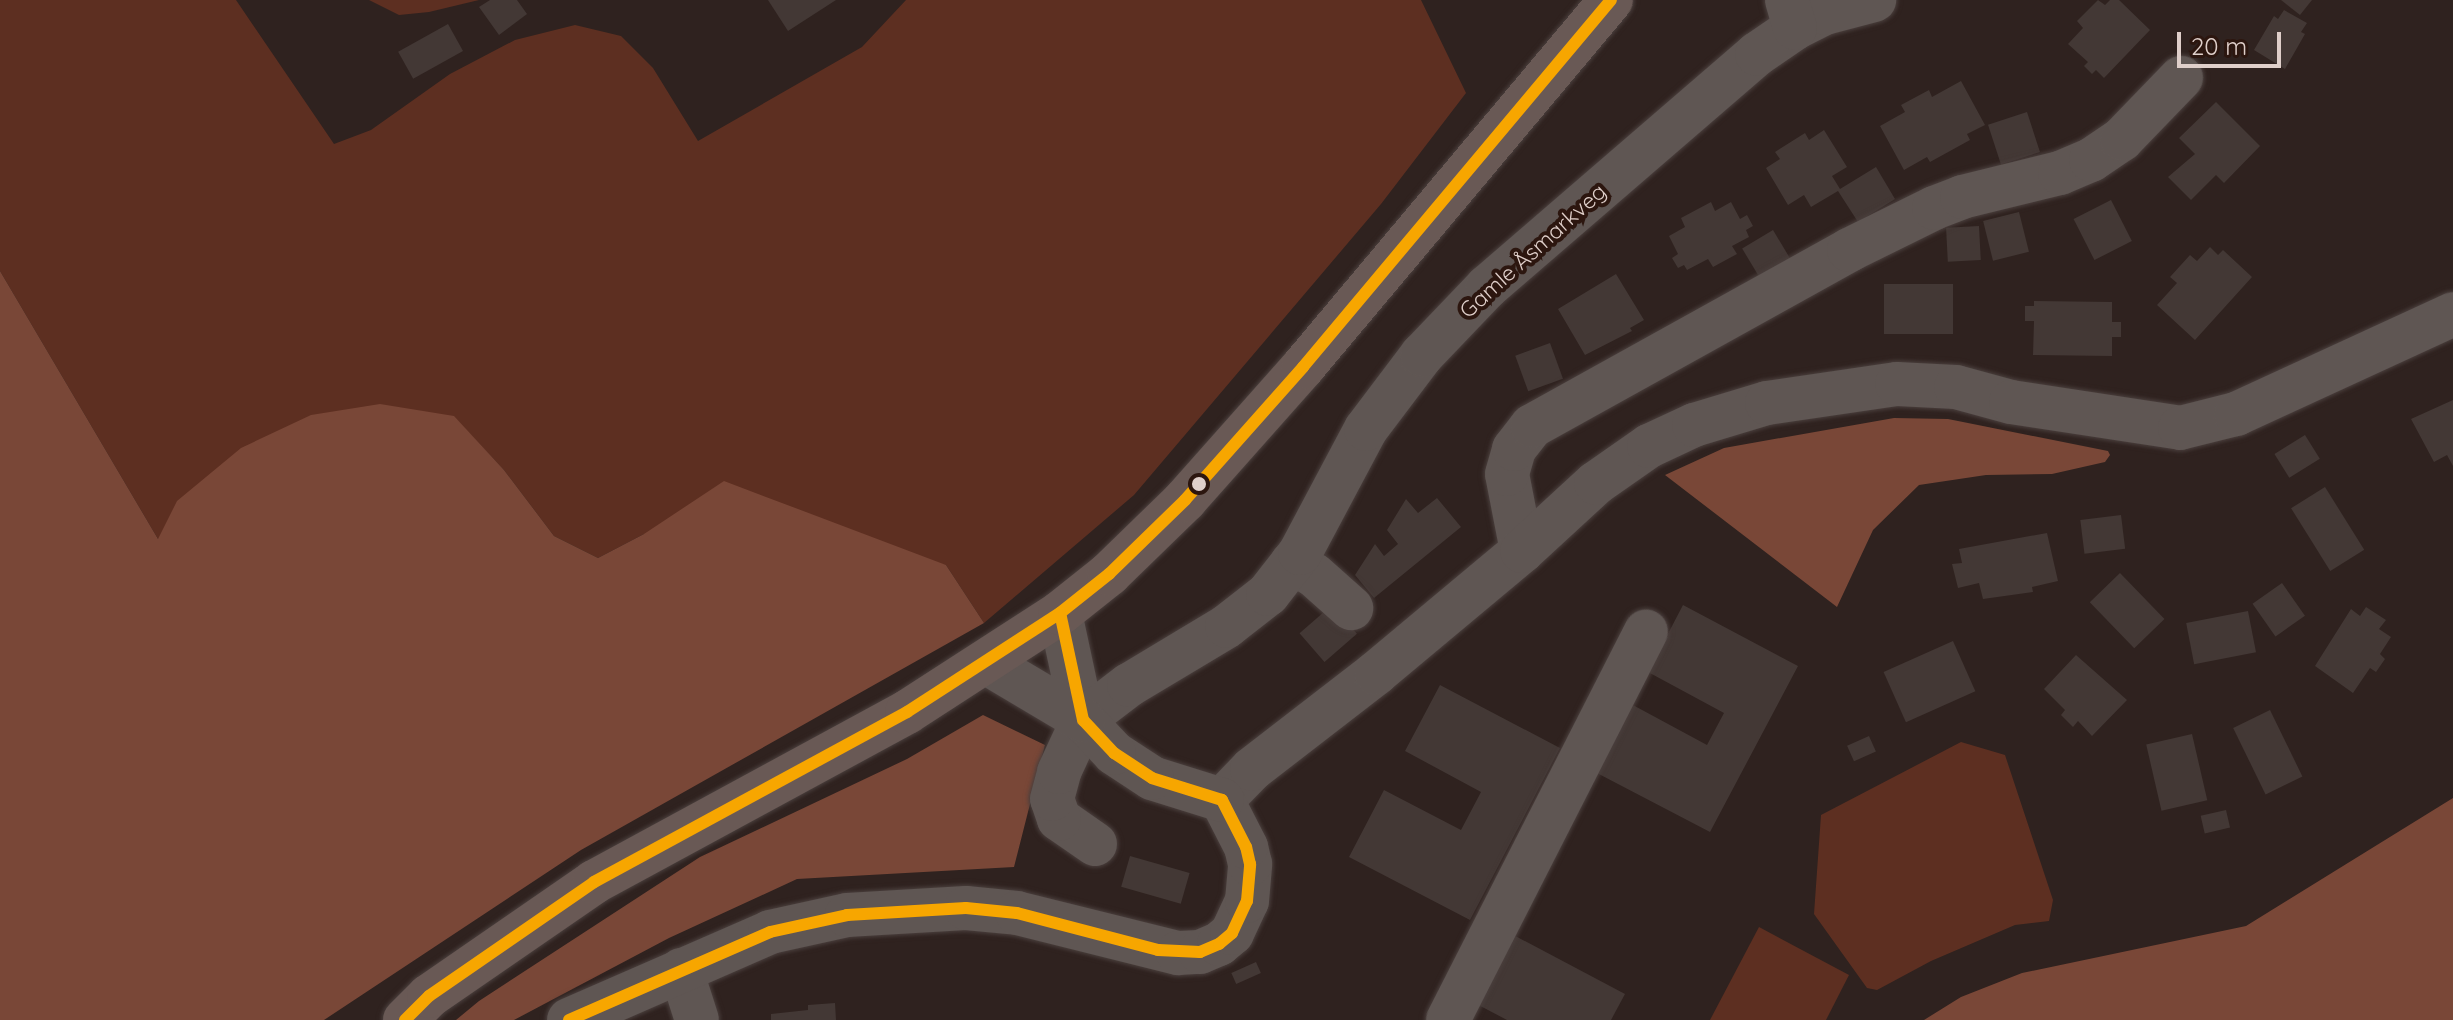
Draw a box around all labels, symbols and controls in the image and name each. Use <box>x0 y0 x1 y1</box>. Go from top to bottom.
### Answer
scale bar <box>2181 16 2285 66</box>
text: 20 m <box>2191 31 2247 61</box>
street label: Gamle Åsmarkveg <box>1454 178 1612 324</box>
unlabelled marker <box>1191 476 1207 492</box>

